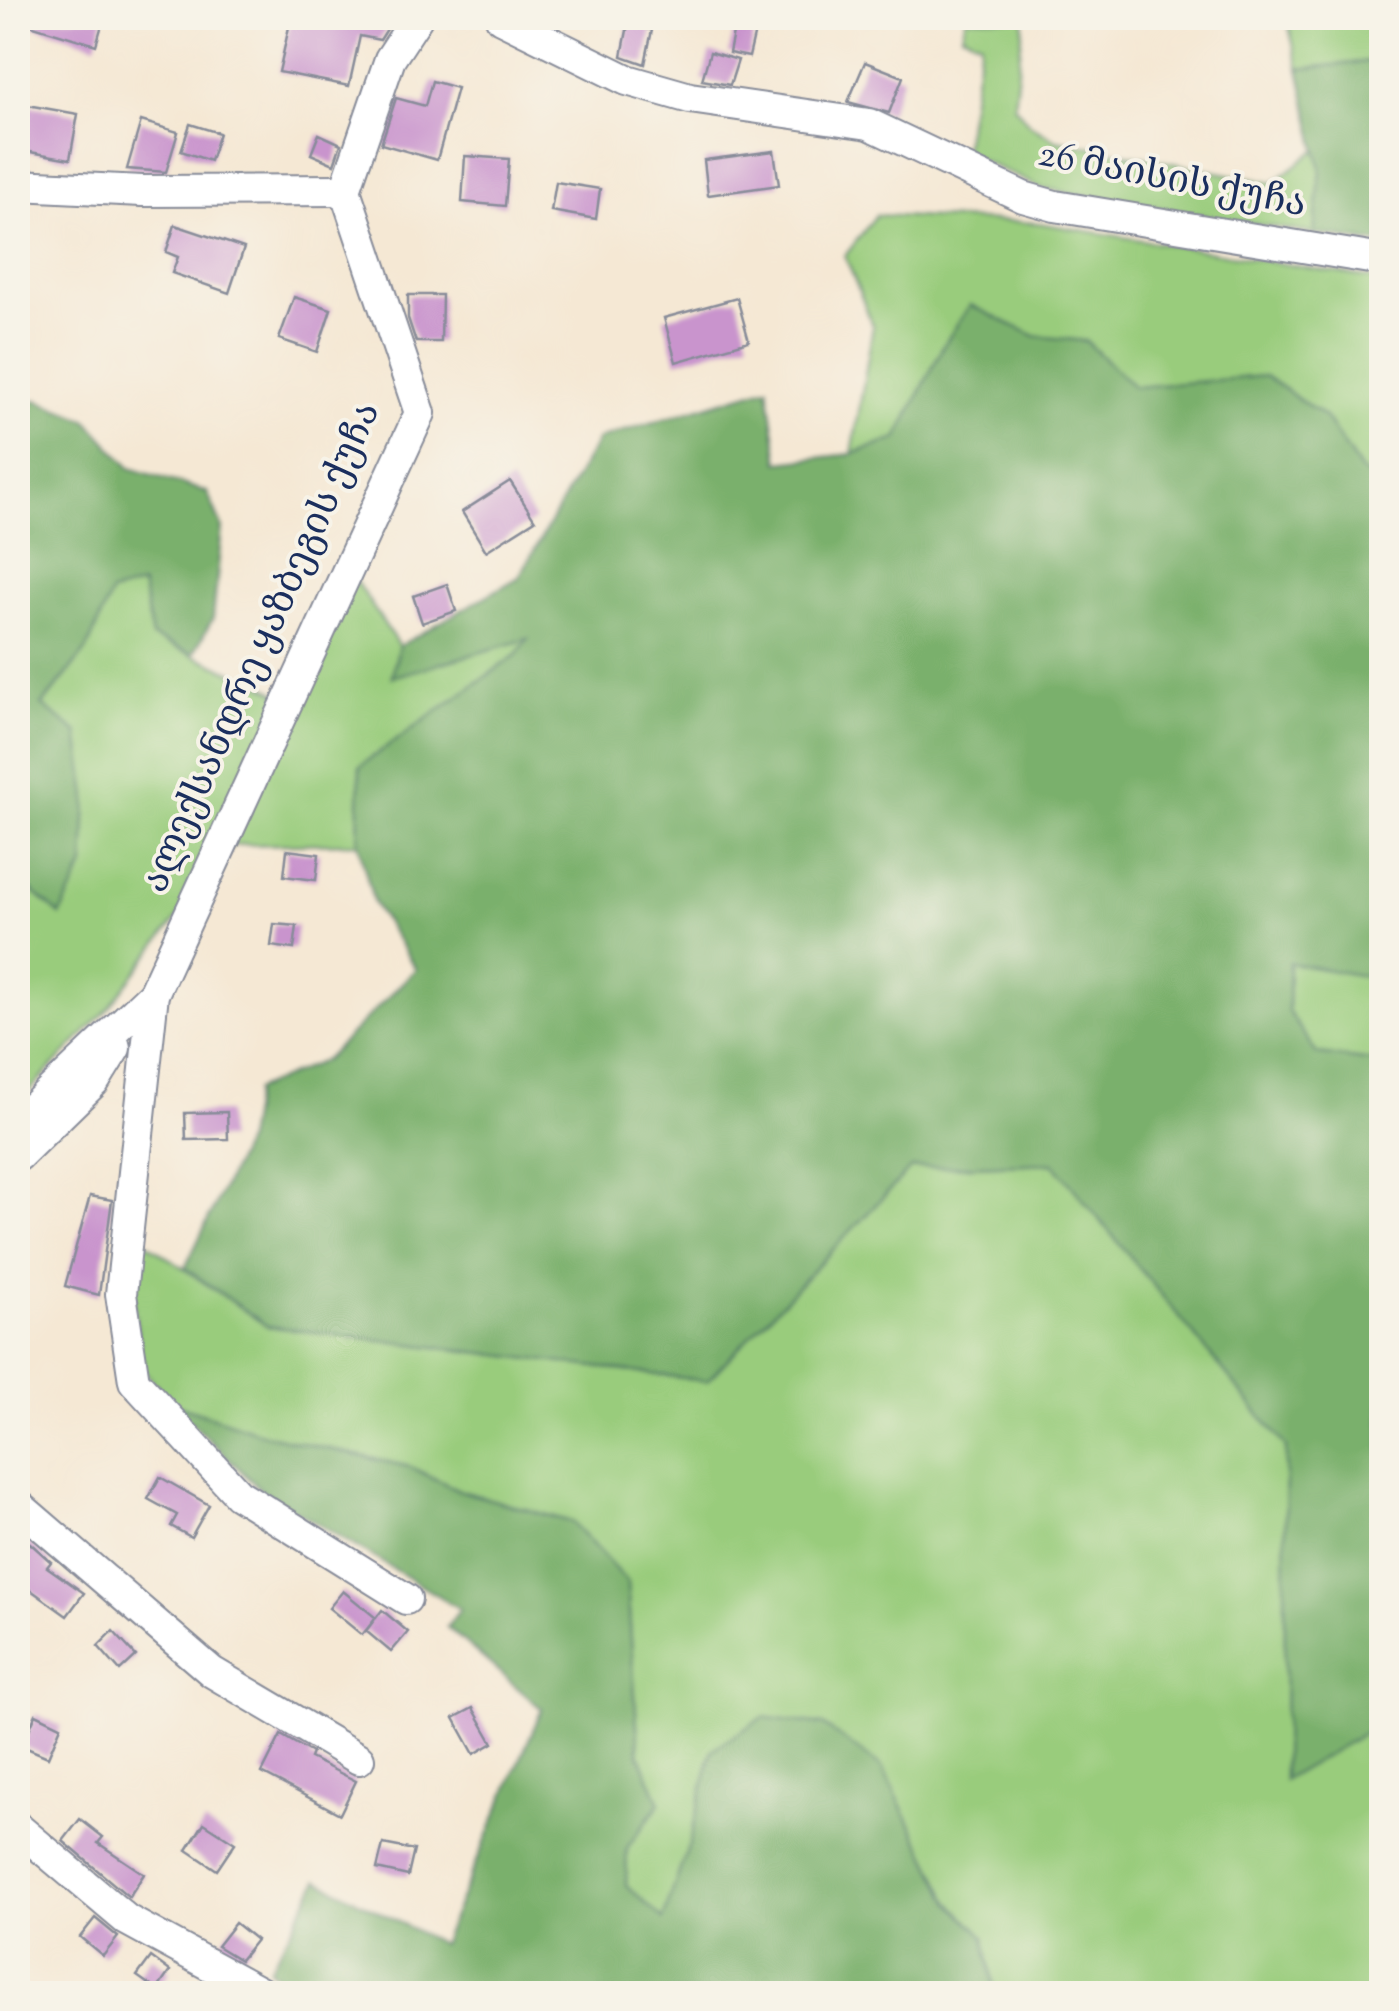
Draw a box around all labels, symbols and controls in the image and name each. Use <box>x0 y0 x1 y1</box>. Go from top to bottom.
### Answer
street label: 26 მაისის ქუჩა <box>1034 129 1310 233</box>
street label: ალექსანდრე ყაზბეგის ქუჩა <box>130 394 396 902</box>

